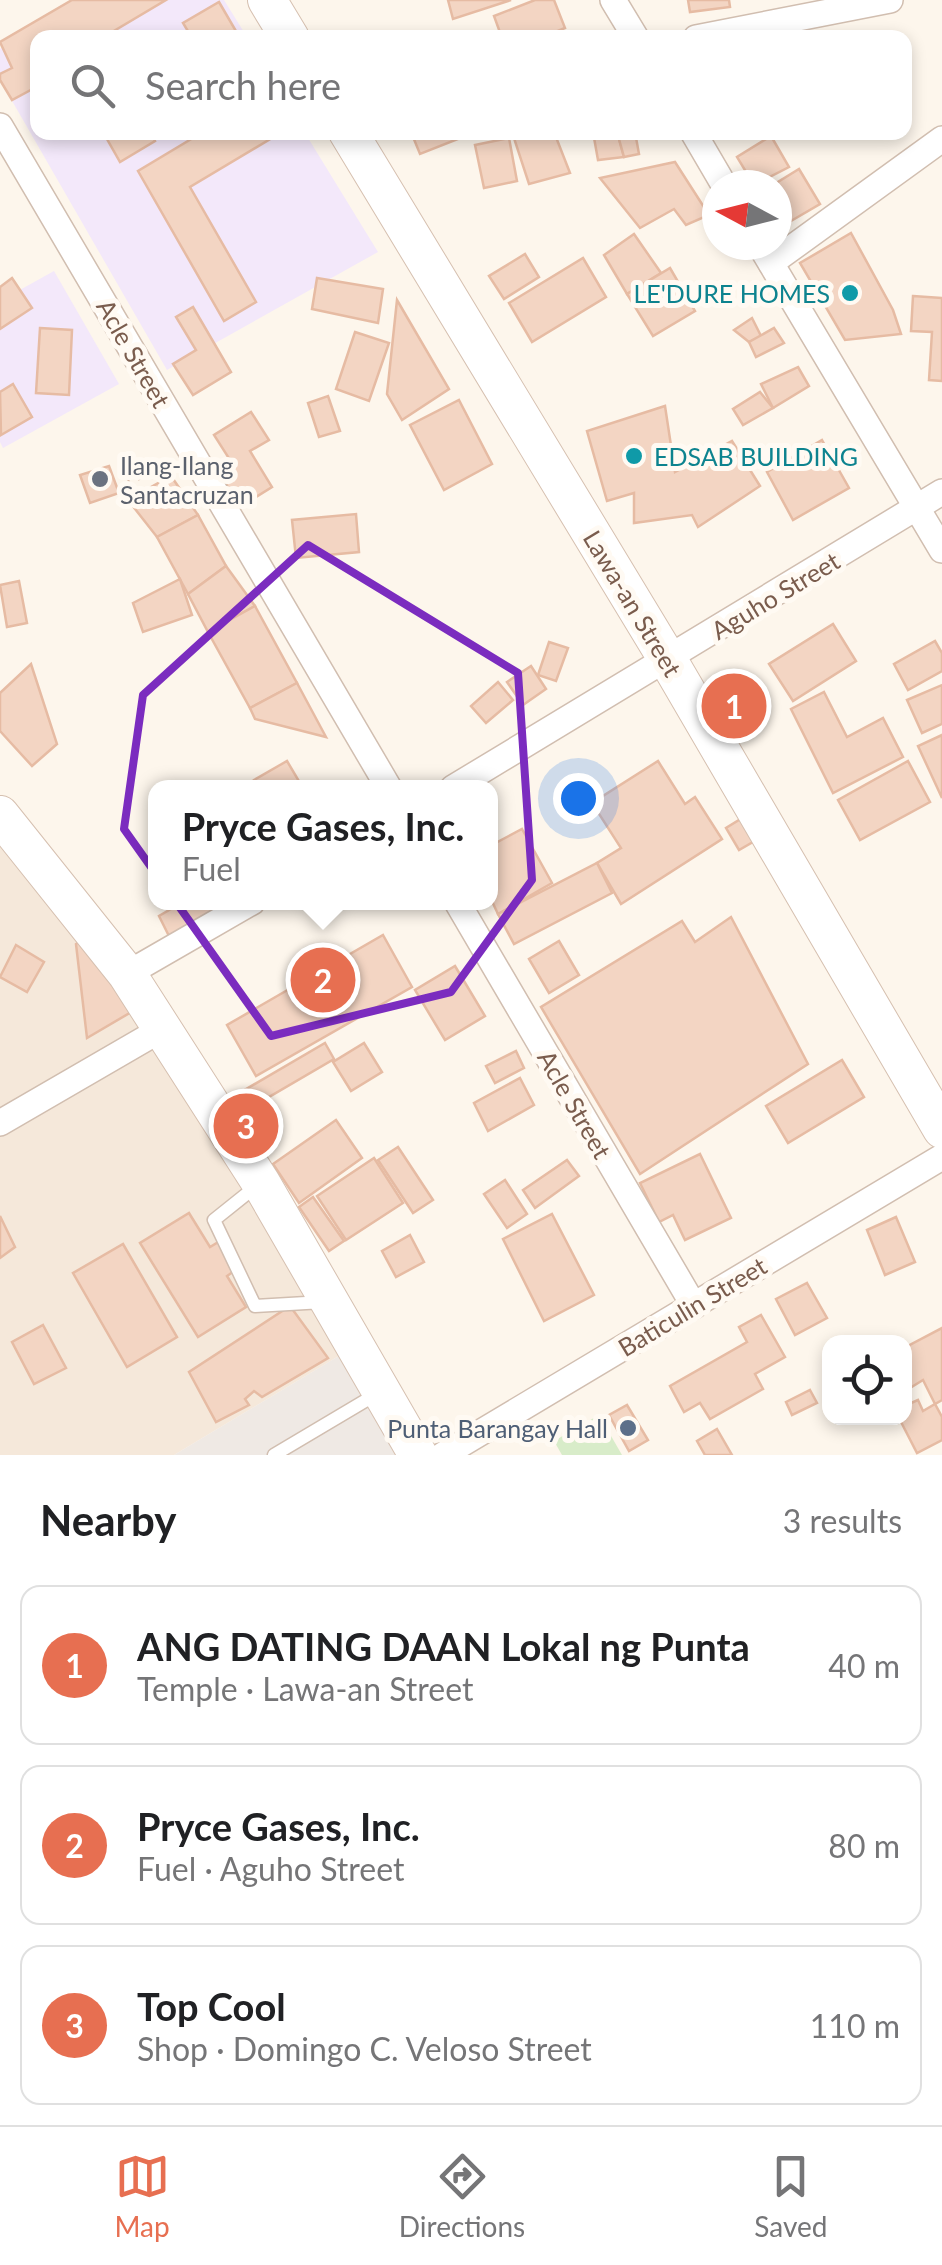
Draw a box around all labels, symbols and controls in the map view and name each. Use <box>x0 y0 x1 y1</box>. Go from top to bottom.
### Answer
search box <box>30 30 912 140</box>
icon: search <box>65 58 120 113</box>
text: Search here <box>145 62 341 108</box>
north arrow <box>702 170 792 260</box>
place label: LE'DURE HOMES <box>633 278 830 308</box>
marker: LE'DURE HOMES <box>839 282 861 304</box>
street label: Acle Street <box>91 294 177 412</box>
place label: EDSAB BUILDING <box>654 441 858 471</box>
marker: EDSAB BUILDING <box>623 445 645 467</box>
place label: Ilang-Ilang Santacruzan <box>120 450 254 509</box>
marker: Ilang-Ilang Santacruzan <box>89 468 111 490</box>
street label: Lawa-an Street <box>578 525 688 681</box>
street label: Aguho Street <box>705 545 845 645</box>
pin: 1 <box>702 668 766 744</box>
your location <box>553 773 604 824</box>
popup <box>148 780 498 910</box>
text: Pryce Gases, Inc. <box>182 803 464 849</box>
text: Fuel <box>182 849 241 888</box>
pin: 2 <box>290 942 356 1018</box>
street label: Acle Street <box>532 1045 618 1163</box>
pin: 3 <box>214 1088 278 1164</box>
street label: Baticulin Street <box>612 1250 772 1362</box>
map controls <box>822 1335 912 1425</box>
button: locate <box>822 1335 912 1425</box>
place label: Punta Barangay Hall <box>387 1413 608 1443</box>
marker: Punta Barangay Hall <box>617 1417 639 1439</box>
text: Nearby <box>40 1495 177 1545</box>
text: 3 results <box>783 1501 902 1540</box>
text: ANG DATING DAAN Lokal ng Punta <box>137 1623 750 1669</box>
text: 1 <box>65 1646 84 1685</box>
text: 40 m <box>828 1646 900 1685</box>
text: Temple · Lawa-an Street <box>137 1669 473 1708</box>
text: Pryce Gases, Inc. <box>137 1803 420 1849</box>
text: 2 <box>65 1826 84 1865</box>
text: 80 m <box>828 1826 900 1865</box>
text: Fuel · Aguho Street <box>137 1849 404 1888</box>
text: Top Cool <box>137 1983 286 2029</box>
text: 3 <box>65 2006 84 2045</box>
text: 110 m <box>810 2006 900 2045</box>
text: Shop · Domingo C. Veloso Street <box>137 2029 592 2068</box>
tab: Map <box>115 2149 170 2243</box>
tab: Directions <box>399 2149 525 2243</box>
tab: Saved <box>754 2149 827 2243</box>

